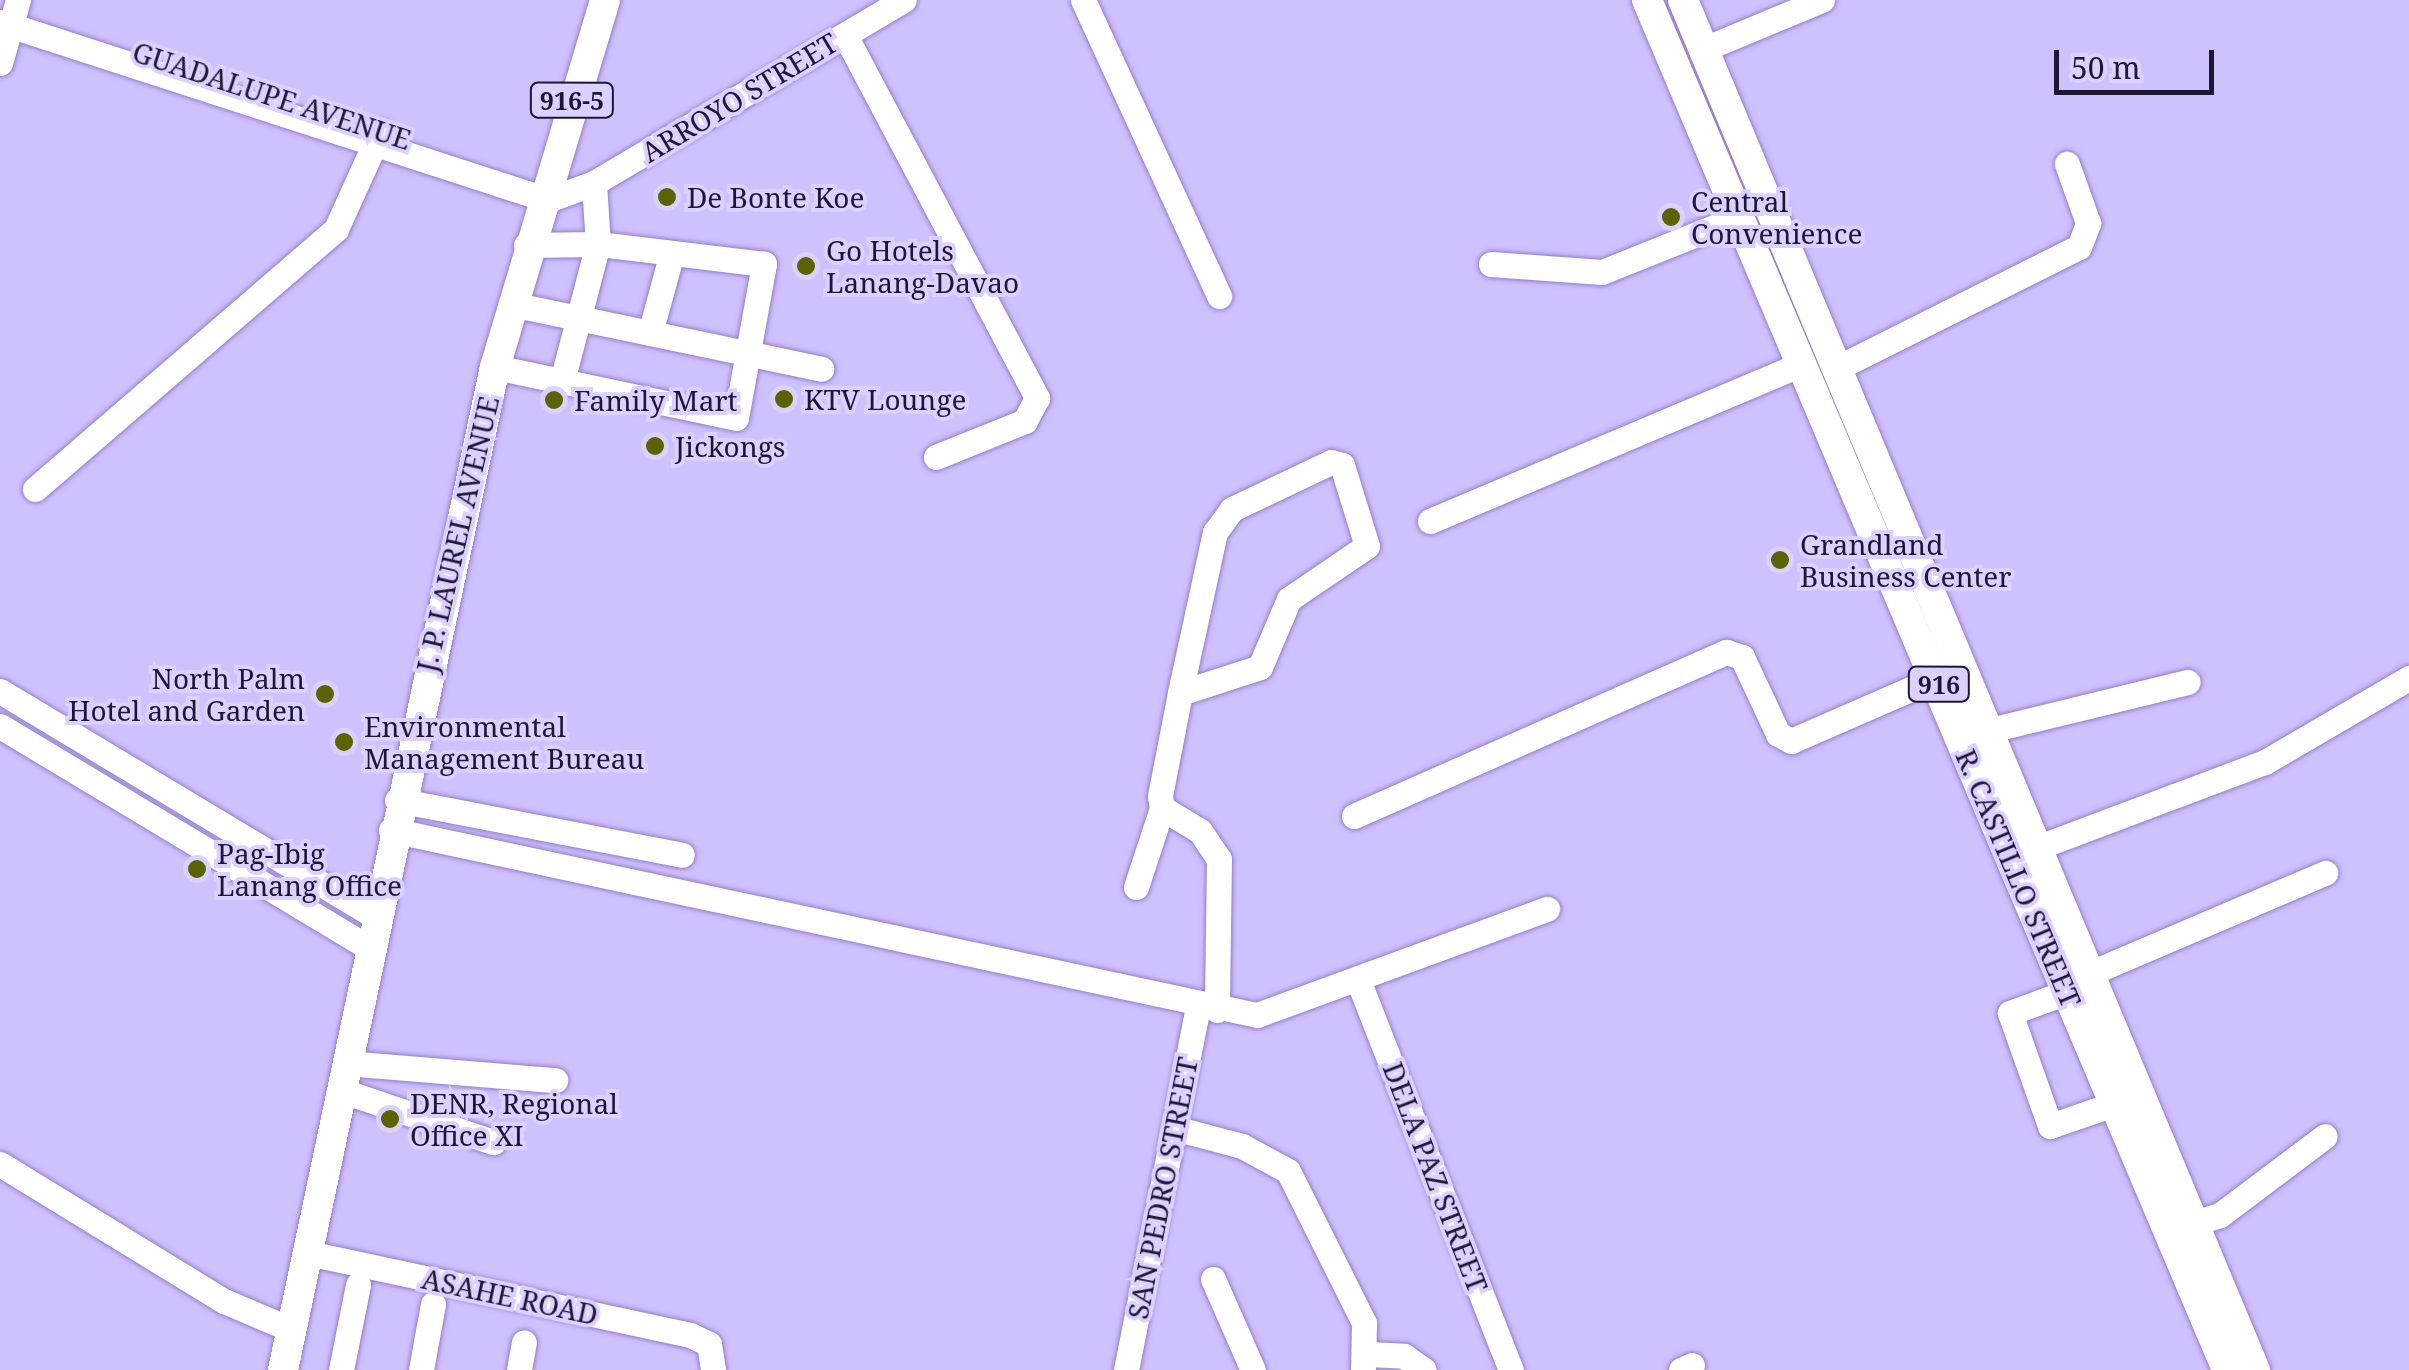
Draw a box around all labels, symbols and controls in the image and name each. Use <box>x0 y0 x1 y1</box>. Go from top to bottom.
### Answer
street label: ARROYO STREET <box>635 25 843 169</box>
scale bar <box>2059 30 2219 92</box>
street label: GUADALUPE AVENUE <box>129 34 415 156</box>
text: 50 m <box>2071 47 2141 88</box>
road number: 916-5 <box>530 80 614 120</box>
place label: De Bonte Koe <box>687 180 864 214</box>
place label: Central Convenience <box>1691 184 1862 250</box>
marker: De Bonte Koe <box>656 186 678 208</box>
marker: Central Convenience <box>1660 206 1682 228</box>
place label: Go Hotels Lanang-Davao <box>826 233 1019 299</box>
marker: Go Hotels Lanang-Davao <box>795 255 817 277</box>
place label: KTV Lounge <box>804 382 966 416</box>
place label: Family Mart <box>574 383 737 417</box>
marker: KTV Lounge <box>773 388 795 410</box>
marker: Family Mart <box>543 389 565 411</box>
street label: J. P. LAUREL AVENUE <box>409 393 505 675</box>
place label: Jickongs <box>675 429 785 463</box>
marker: Jickongs <box>644 435 666 457</box>
place label: Grandland Business Center <box>1800 527 2012 593</box>
marker: Grandland Business Center <box>1769 549 1791 571</box>
place label: North Palm Hotel and Garden <box>68 661 305 727</box>
road number: 916 <box>1906 664 1972 704</box>
marker: North Palm Hotel and Garden <box>314 683 336 705</box>
place label: Environmental Management Bureau <box>364 709 644 775</box>
marker: Environmental Management Bureau <box>333 731 355 753</box>
street label: R. CASTILLO STREET <box>1949 744 2089 1012</box>
place label: Pag-Ibig Lanang Office <box>217 836 402 902</box>
marker: Pag-Ibig Lanang Office <box>186 858 208 880</box>
street label: SAN PEDRO STREET <box>1120 1054 1204 1322</box>
street label: DELA PAZ STREET <box>1377 1057 1495 1297</box>
place label: DENR, Regional Office XI <box>410 1086 618 1152</box>
marker: DENR, Regional Office XI <box>379 1108 401 1130</box>
street label: ASAHE ROAD <box>419 1261 601 1331</box>

